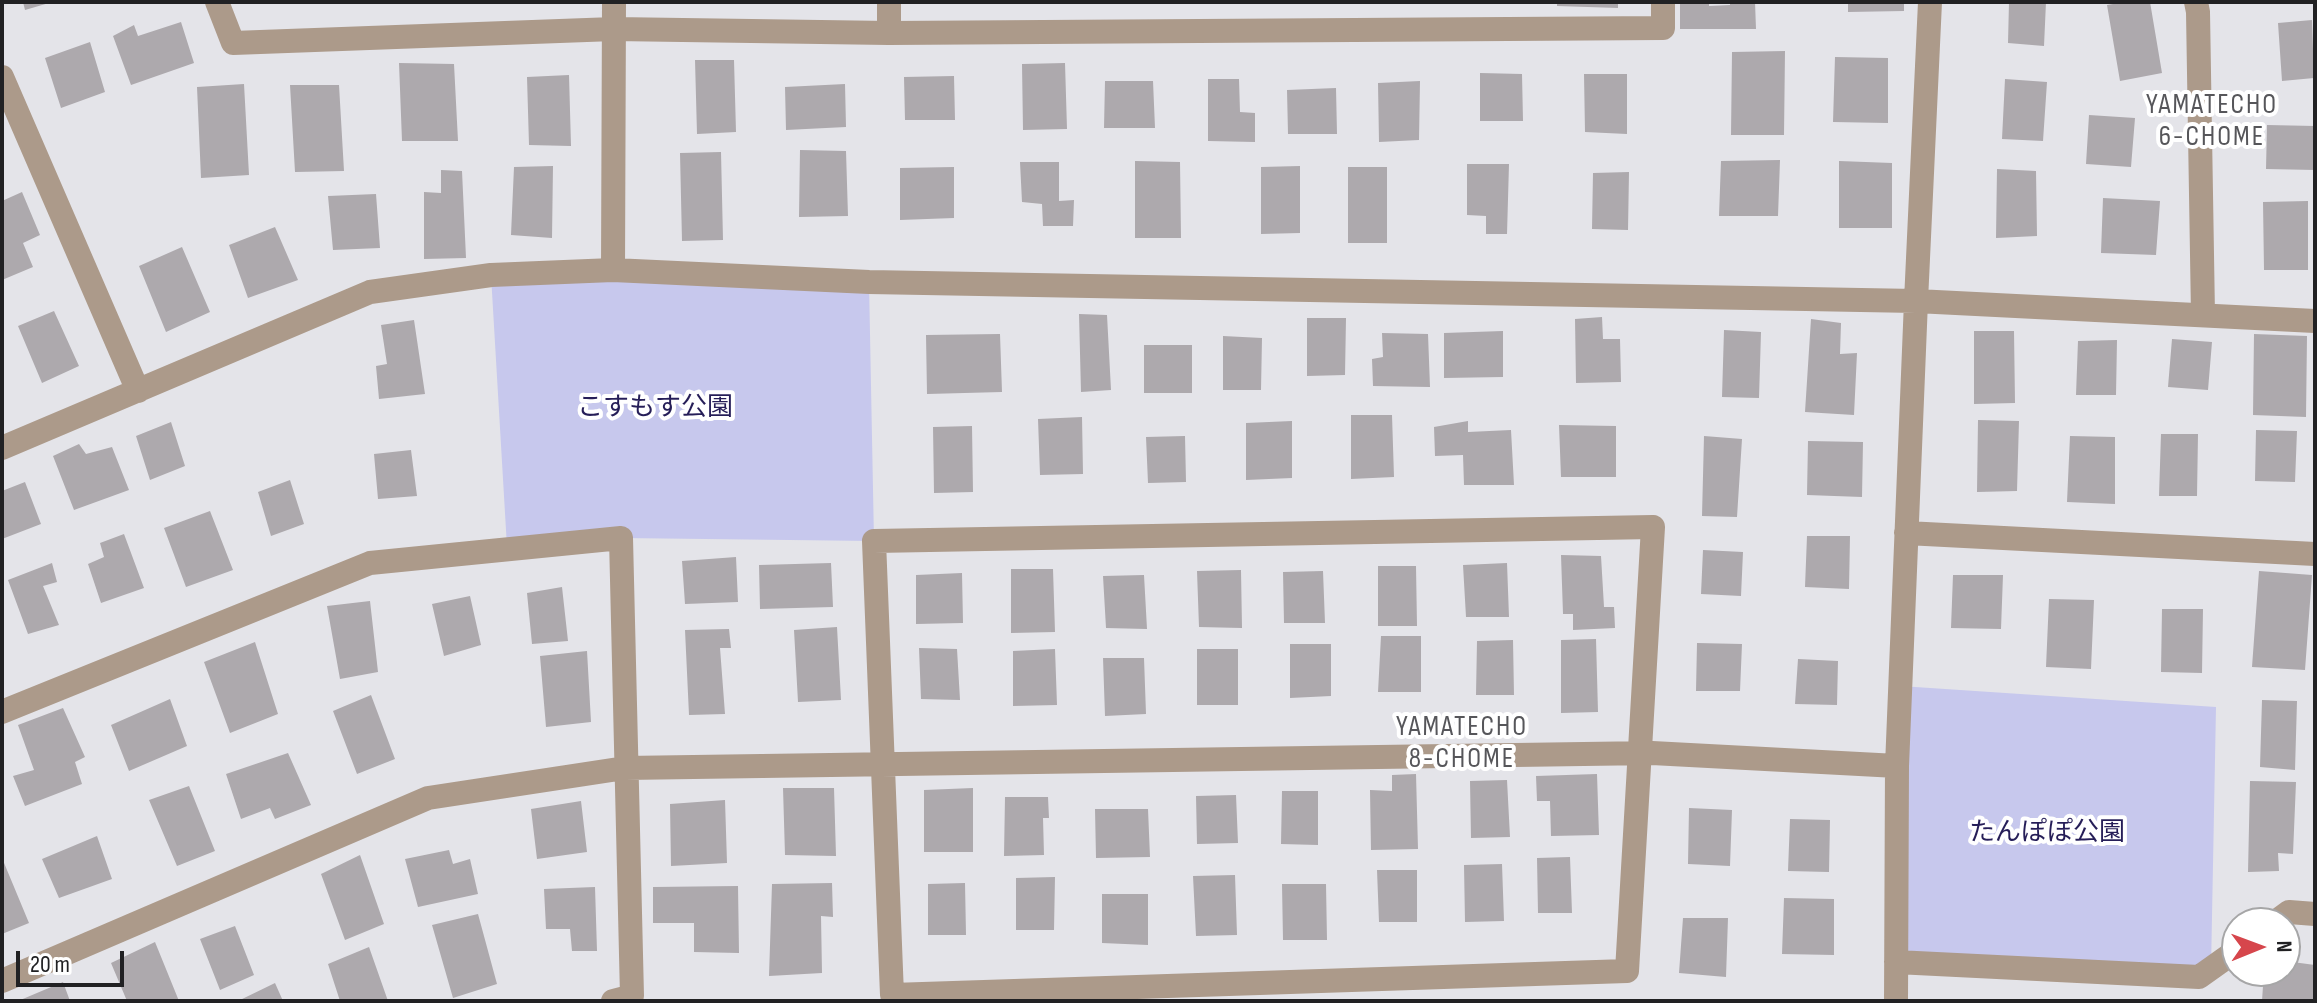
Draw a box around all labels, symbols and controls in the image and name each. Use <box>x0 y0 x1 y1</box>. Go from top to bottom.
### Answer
district label: YAMATECHO 6-CHOME <box>2146 89 2278 155</box>
park label: こすもす公園 <box>577 392 733 424</box>
district label: YAMATECHO 8-CHOME <box>1396 711 1528 777</box>
park label: たんぽぽ公園 <box>1969 817 2125 849</box>
north arrow <box>2221 907 2301 987</box>
scale bar <box>20 935 128 985</box>
text: N <box>2270 940 2297 953</box>
text: 20 m <box>30 950 70 979</box>

